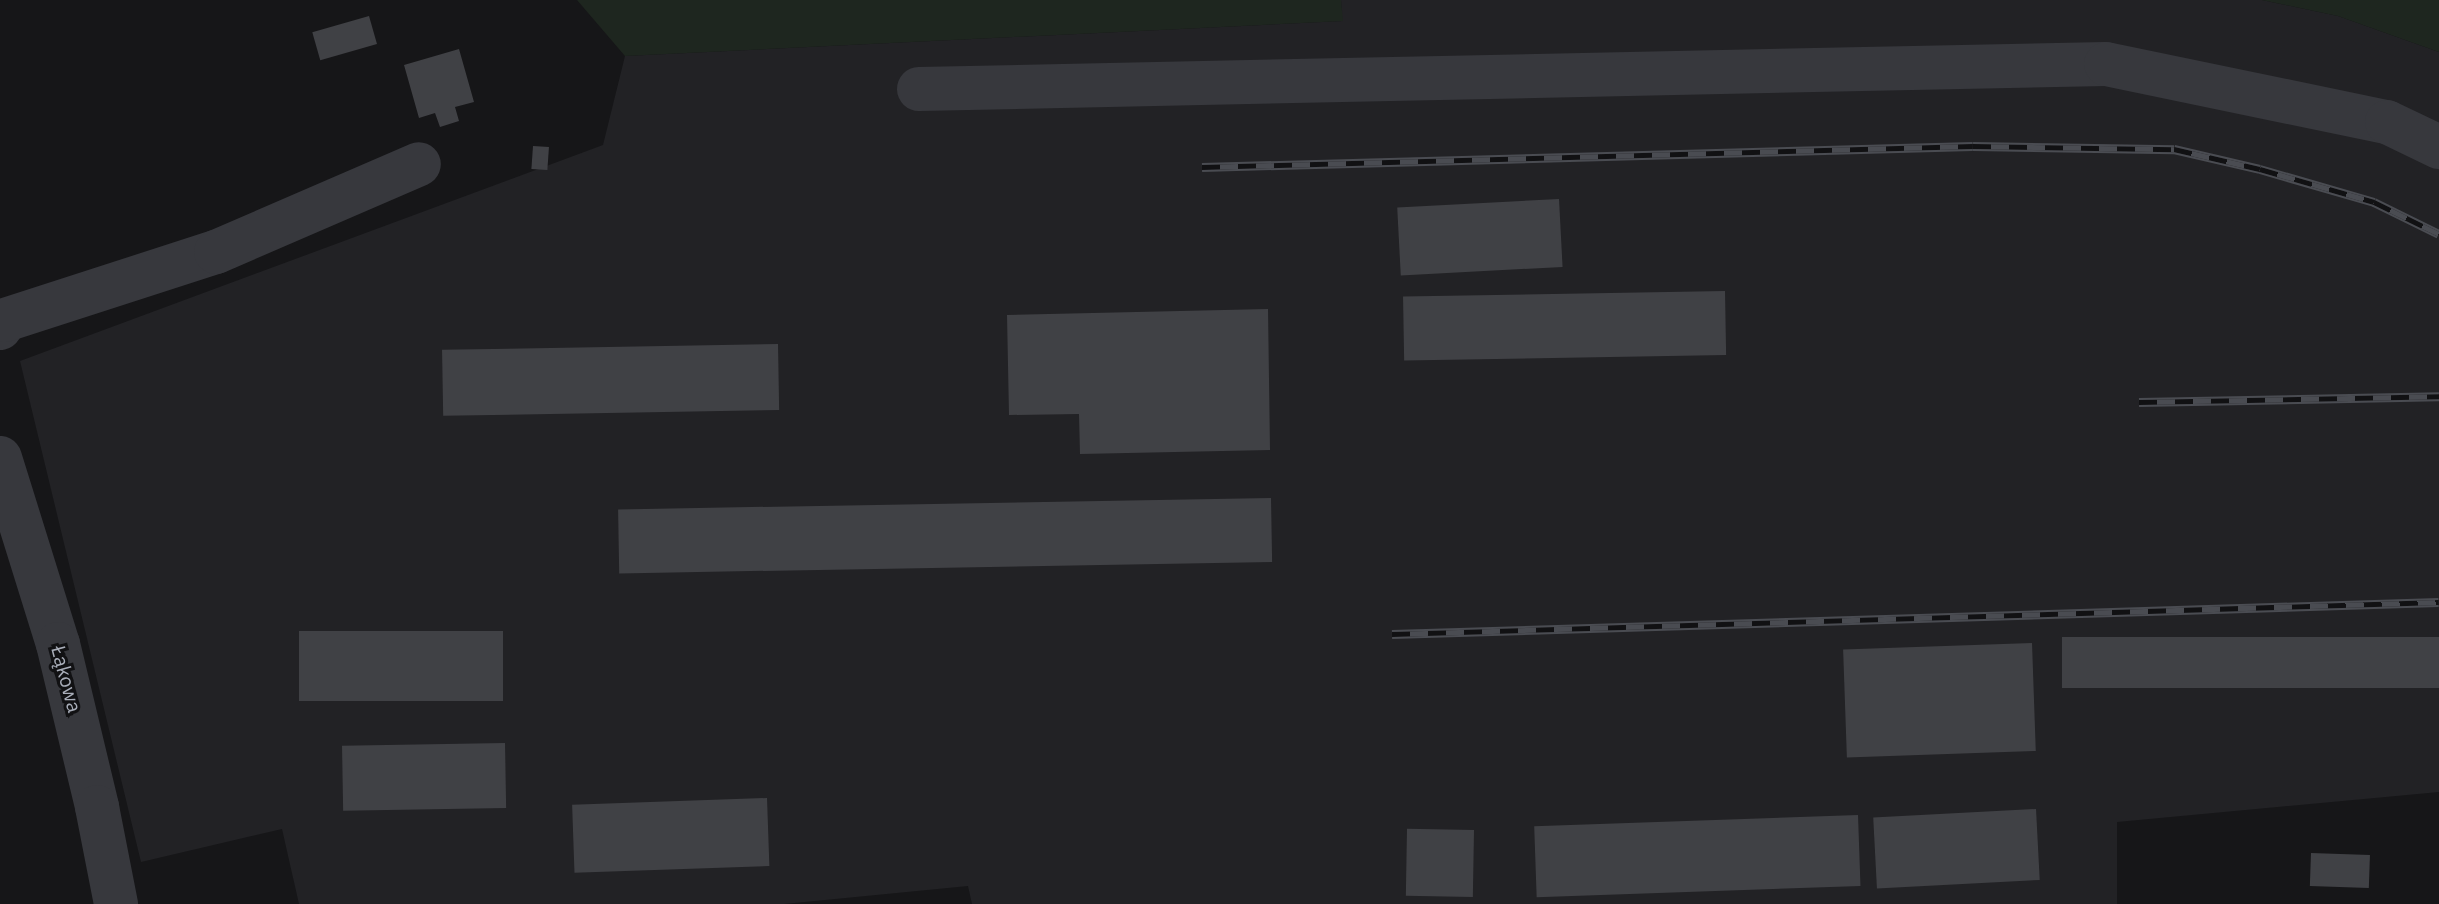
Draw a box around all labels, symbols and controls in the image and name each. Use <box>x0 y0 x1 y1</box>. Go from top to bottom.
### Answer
street label: Łąkowa <box>47 643 87 715</box>

